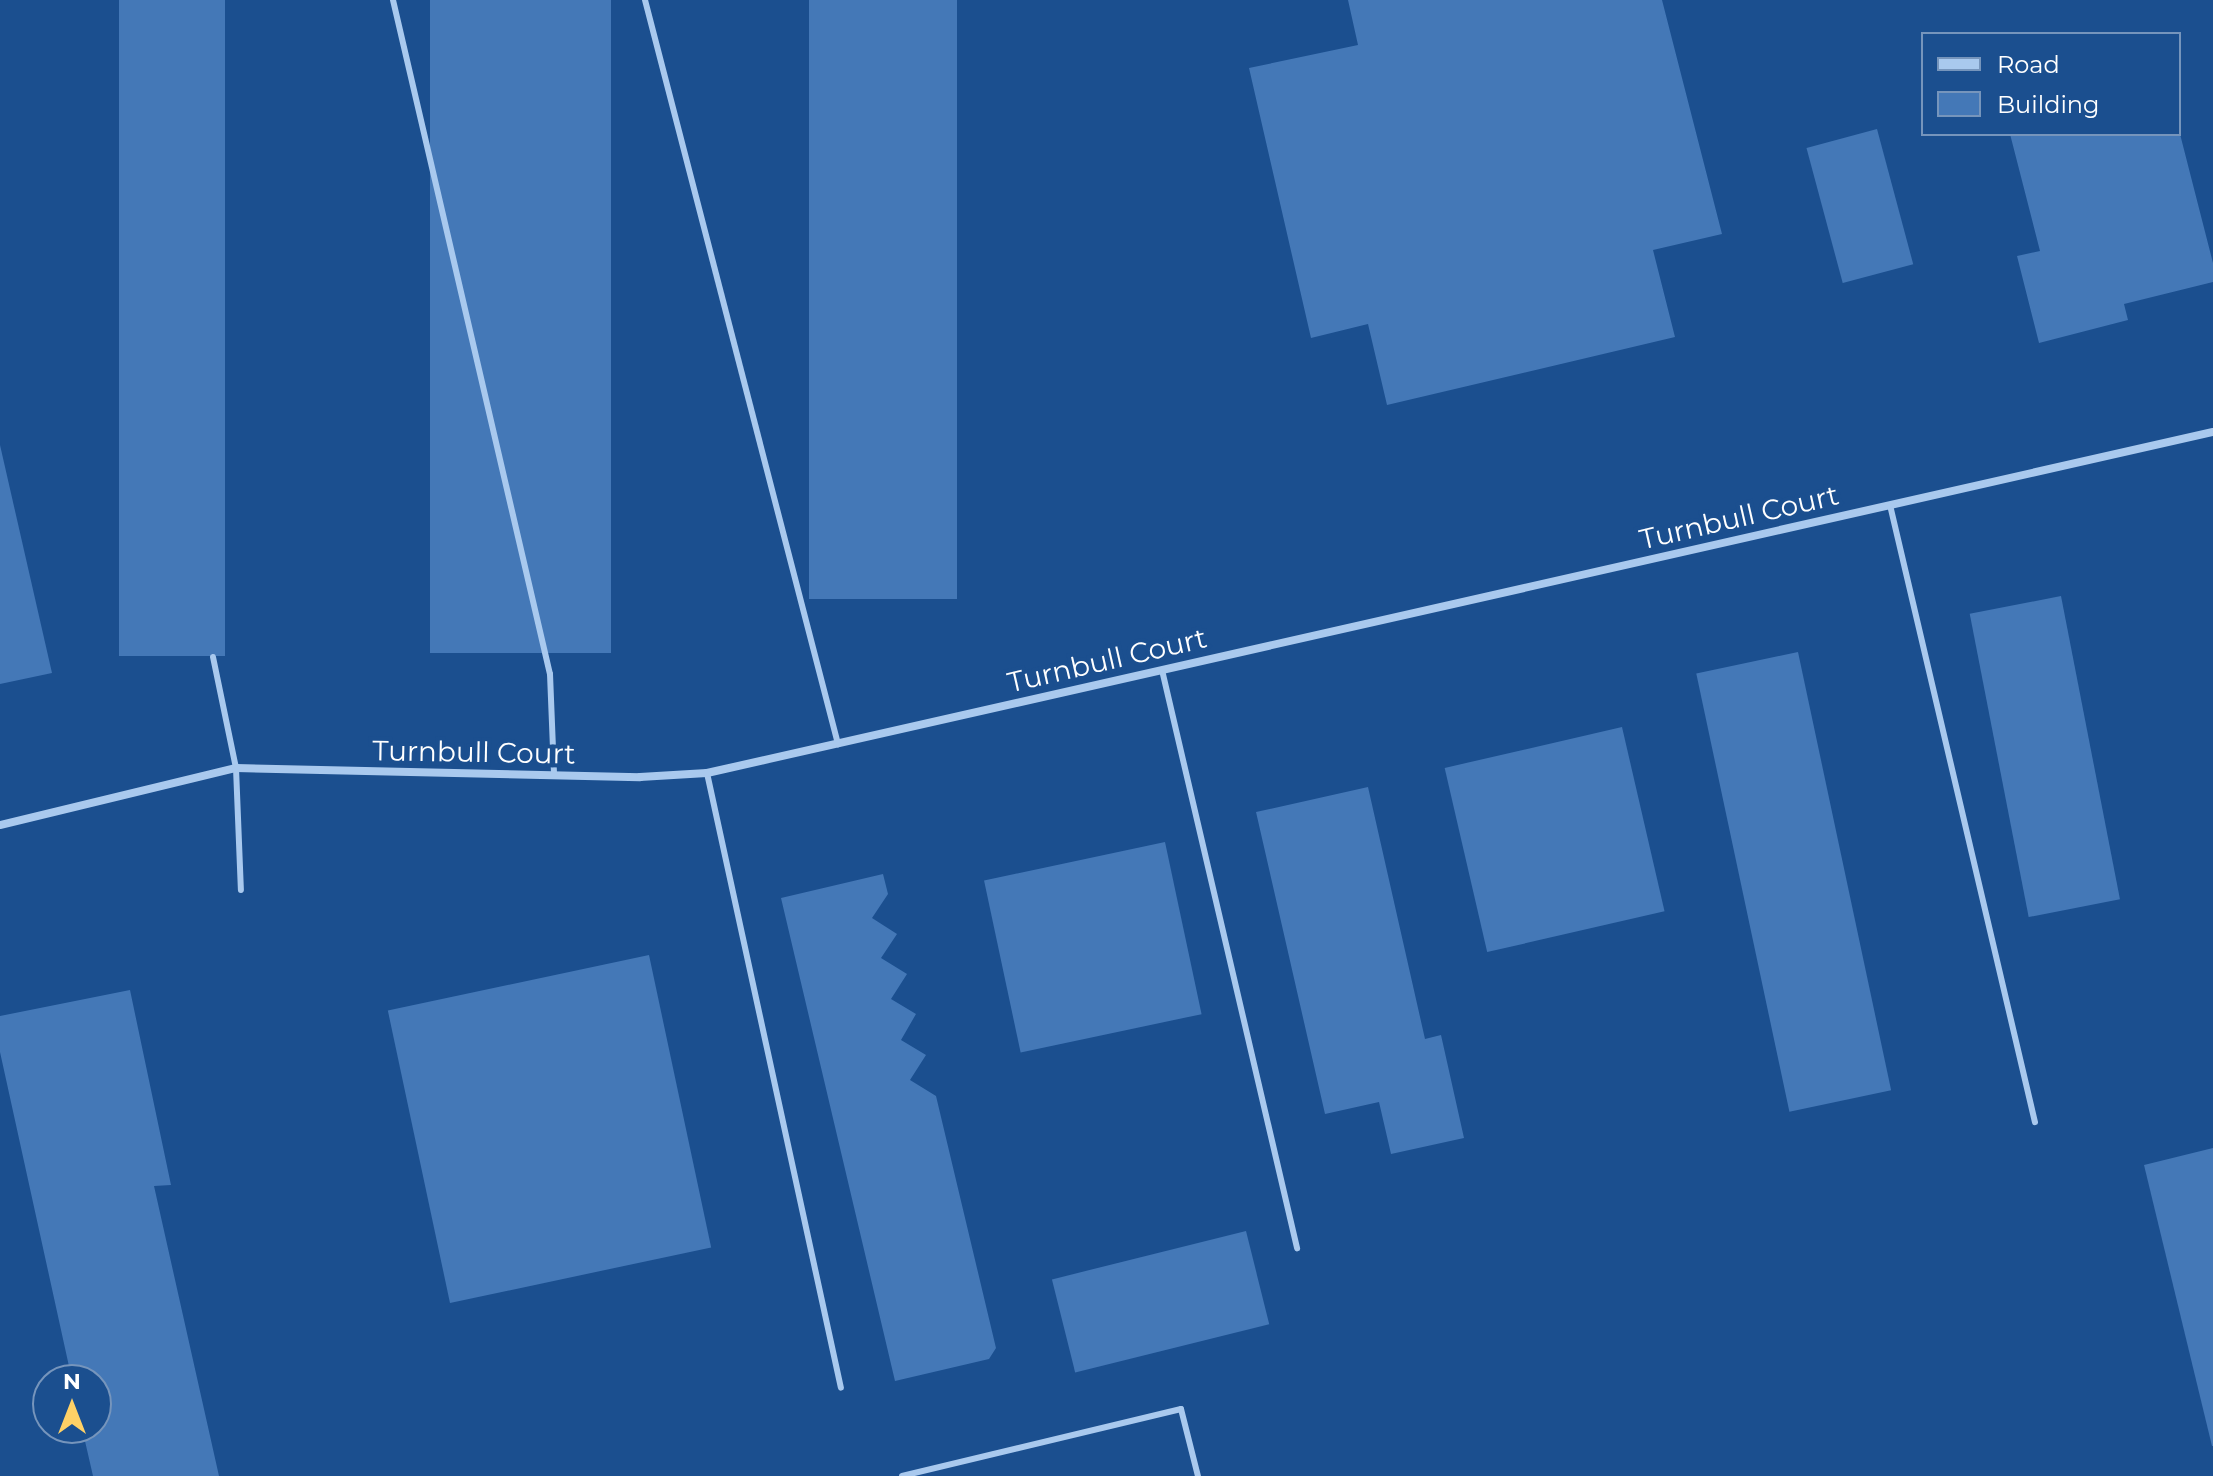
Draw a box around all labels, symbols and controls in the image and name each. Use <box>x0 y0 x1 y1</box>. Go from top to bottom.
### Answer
legend <box>1921 32 2181 136</box>
text: Road <box>1997 50 2060 79</box>
text: Building <box>1997 90 2100 119</box>
street label: Turnbull Court <box>1636 478 1842 556</box>
street label: Turnbull Court <box>1004 621 1210 699</box>
street label: Turnbull Court <box>372 733 576 771</box>
north arrow <box>32 1364 112 1444</box>
text: N <box>63 1368 81 1395</box>

